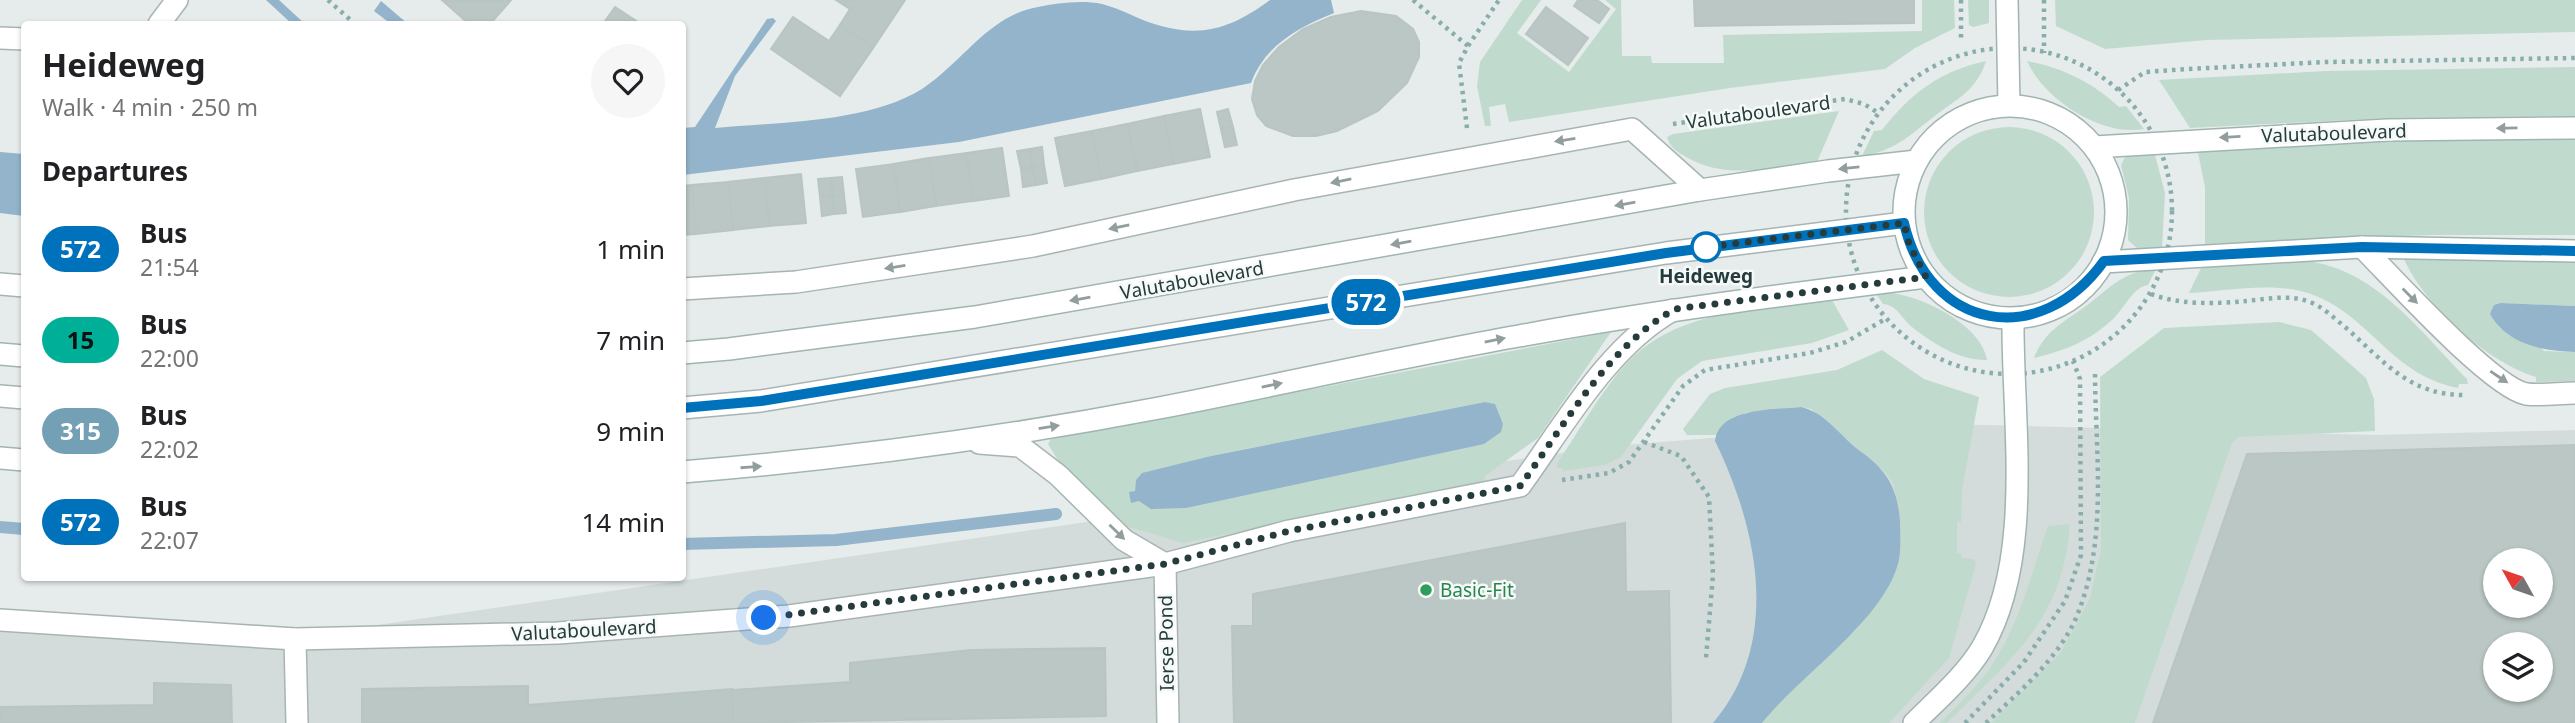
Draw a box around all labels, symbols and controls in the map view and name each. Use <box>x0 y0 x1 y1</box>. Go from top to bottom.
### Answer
text: Heideweg <box>42 42 206 87</box>
button: heart <box>591 44 665 118</box>
street label: Valutaboulevard <box>1684 89 1832 135</box>
text: Walk · 4 min · 250 m <box>42 91 258 123</box>
street label: Valutaboulevard <box>2261 117 2407 149</box>
one-way arrow <box>2496 122 2518 134</box>
one-way arrow <box>2219 132 2241 143</box>
one-way arrow <box>1554 135 1576 146</box>
text: Departures <box>42 153 188 189</box>
one-way arrow <box>1838 163 1860 174</box>
one-way arrow <box>1330 176 1352 187</box>
one-way arrow <box>1614 199 1636 210</box>
text: Bus <box>140 215 187 251</box>
one-way arrow <box>1108 222 1130 233</box>
text: 1 min <box>596 231 665 267</box>
text: 572 <box>60 232 101 265</box>
marker: Heideweg <box>1691 232 1721 262</box>
one-way arrow <box>1390 238 1412 249</box>
text: 21:54 <box>140 251 199 283</box>
street label: Valutaboulevard <box>1118 255 1266 305</box>
one-way arrow <box>883 262 905 273</box>
place label: Heideweg <box>1659 263 1753 289</box>
line badge: 572 <box>1326 279 1406 325</box>
text: 572 <box>1345 285 1387 318</box>
one-way arrow <box>2401 287 2418 303</box>
one-way arrow <box>1069 294 1091 305</box>
text: Bus <box>140 306 187 342</box>
text: 7 min <box>596 322 665 358</box>
text: 15 <box>67 323 94 356</box>
one-way arrow <box>1484 335 1506 346</box>
text: 22:00 <box>140 342 199 374</box>
one-way arrow <box>2490 370 2508 384</box>
one-way arrow <box>1261 380 1283 391</box>
text: Bus <box>140 397 187 433</box>
text: 9 min <box>596 413 665 449</box>
text: 315 <box>60 414 101 447</box>
one-way arrow <box>1038 421 1060 432</box>
text: 22:02 <box>140 433 199 465</box>
one-way arrow <box>740 461 762 472</box>
text: Bus <box>140 488 187 524</box>
text: 14 min <box>581 504 665 540</box>
text: 572 <box>60 505 101 538</box>
text: 22:07 <box>140 524 199 556</box>
one-way arrow <box>1108 524 1126 540</box>
north arrow <box>2483 548 2553 618</box>
map controls <box>2483 548 2553 702</box>
place label: Basic-Fit <box>1440 577 1514 603</box>
marker: Basic-Fit <box>1418 582 1434 598</box>
street label: Ierse Pond <box>1152 595 1180 691</box>
your location <box>746 600 781 635</box>
street label: Valutaboulevard <box>511 613 657 647</box>
button: layers <box>2483 632 2553 702</box>

